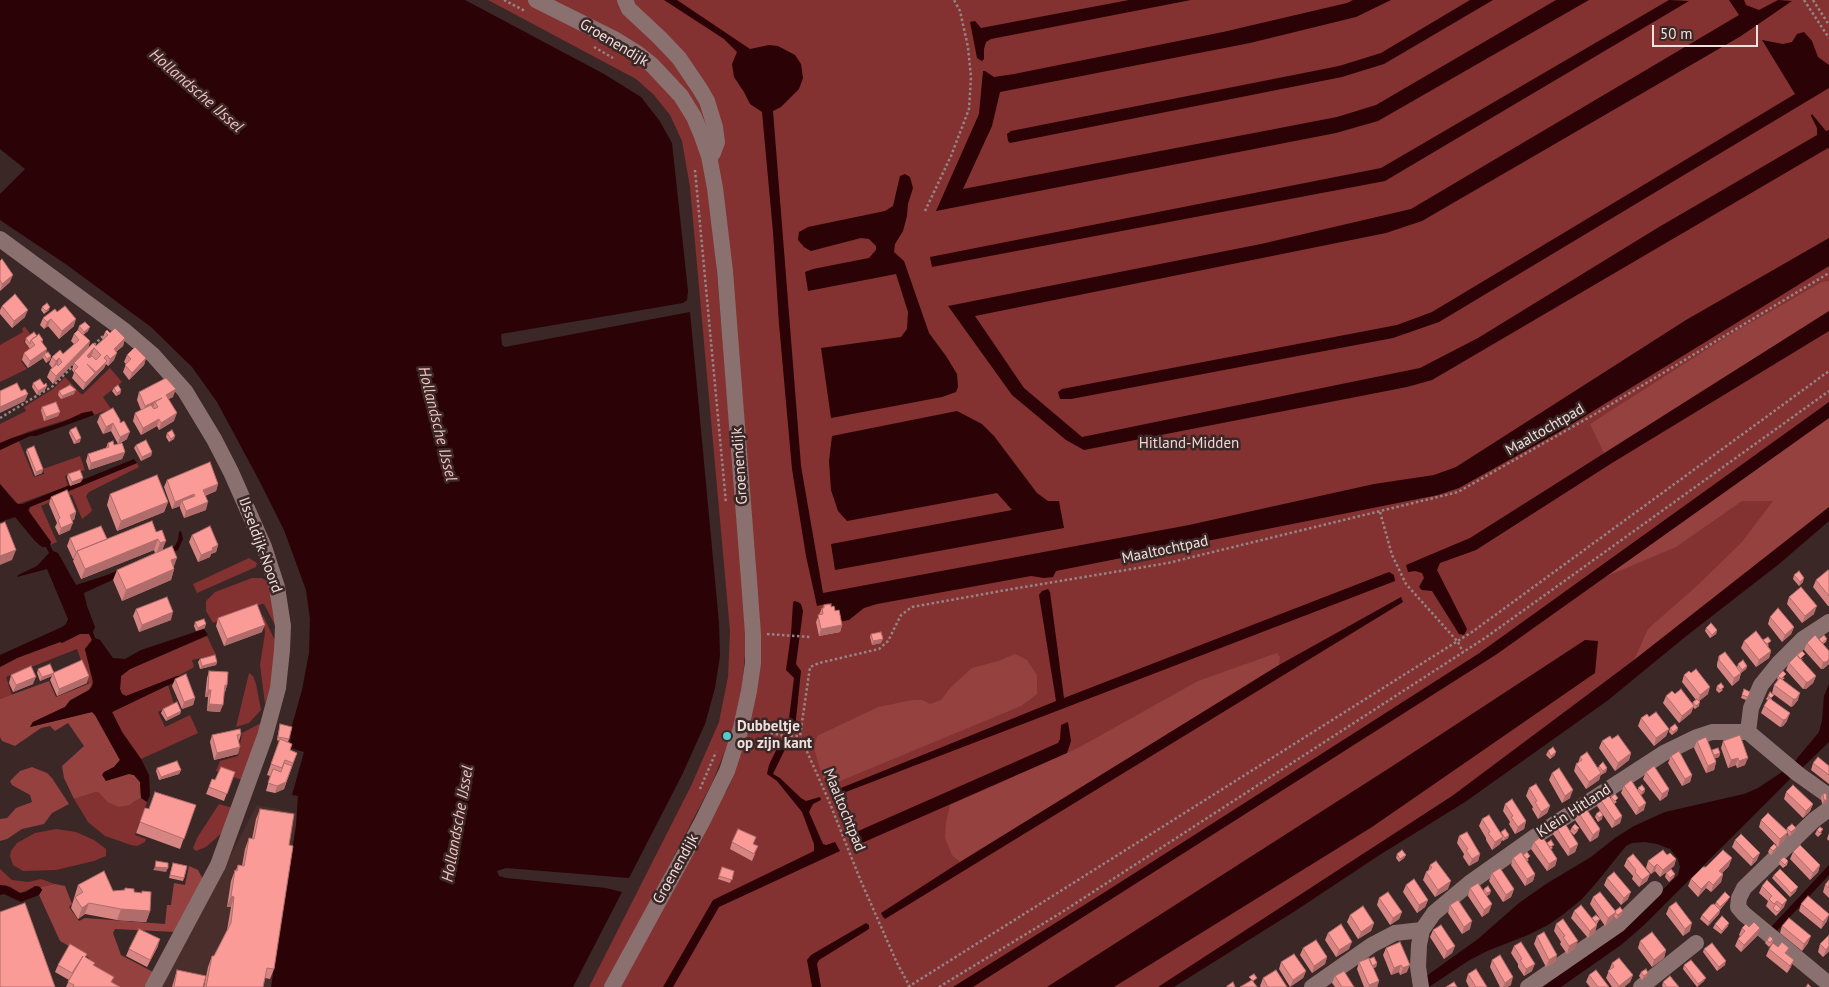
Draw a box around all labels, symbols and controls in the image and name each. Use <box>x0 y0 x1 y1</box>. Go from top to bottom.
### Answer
street label: Groenendijk <box>576 15 652 71</box>
scale bar <box>1654 15 1760 47</box>
text: 50 m <box>1660 24 1693 43</box>
water label: Hollandsche IJssel <box>145 45 247 137</box>
water label: Hollandsche IJssel <box>413 365 461 483</box>
street label: Maaltochtpad <box>1502 400 1588 460</box>
street label: Groenendijk <box>728 427 752 505</box>
park label: Hitland-Midden <box>1139 435 1239 453</box>
street label: IJsseldijk-Noord <box>234 495 286 595</box>
street label: Maaltochtpad <box>1120 532 1210 568</box>
place label: Dubbeltje op zijn kant <box>737 718 812 753</box>
marker: Dubbeltje op zijn kant <box>721 730 733 742</box>
water label: Hollandsche IJssel <box>438 764 478 884</box>
street label: Maaltochtpad <box>819 766 869 854</box>
street label: Klein Hitland <box>1534 780 1614 842</box>
street label: Groenendijk <box>649 831 703 907</box>

